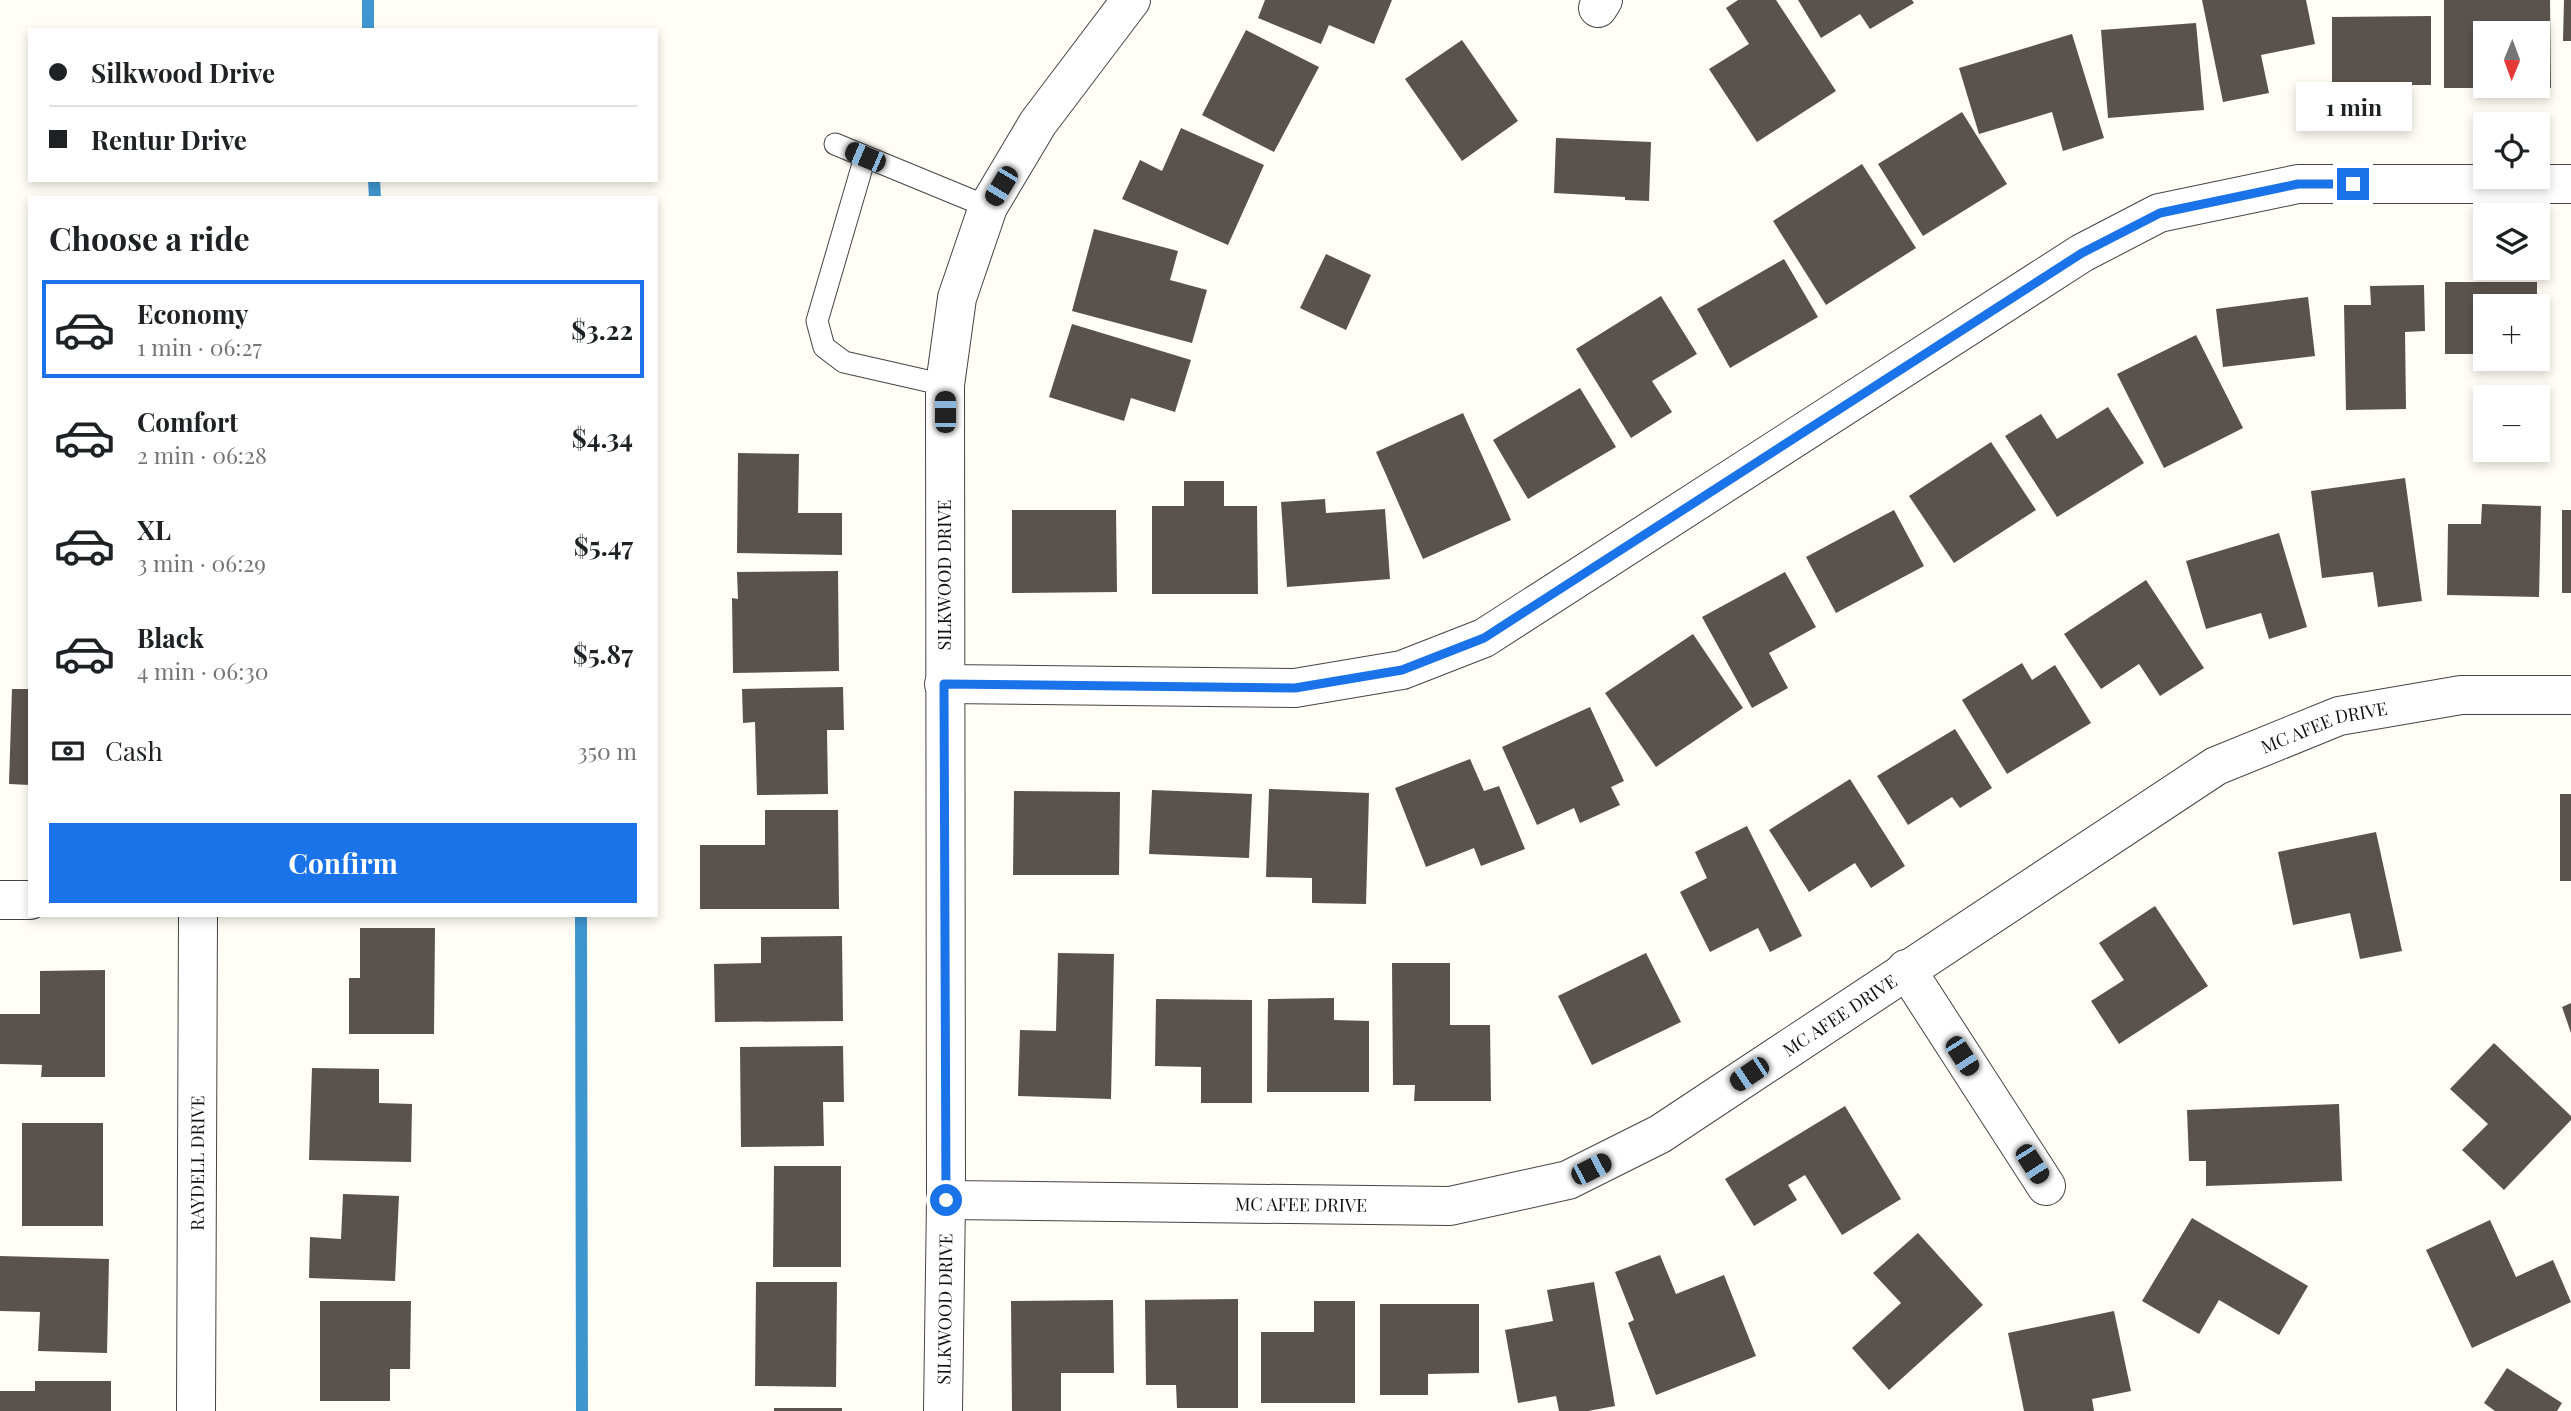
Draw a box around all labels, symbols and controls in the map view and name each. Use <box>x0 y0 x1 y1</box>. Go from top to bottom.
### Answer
north arrow <box>2473 21 2550 98</box>
map controls <box>2473 21 2550 462</box>
text: Silkwood Drive <box>91 55 275 90</box>
callout: 1 min <box>2295 82 2411 132</box>
text: 1 min <box>2326 91 2382 122</box>
button: locate <box>2473 112 2550 189</box>
text: Rentur Drive <box>91 122 247 157</box>
car <box>842 139 889 175</box>
car <box>982 163 1021 209</box>
route end <box>2337 168 2369 200</box>
button: layers <box>2473 203 2550 280</box>
text: Choose a ride <box>49 216 250 259</box>
button: + <box>2473 294 2550 371</box>
text: Economy <box>137 296 248 331</box>
icon: car <box>53 298 116 361</box>
text: $3.22 <box>571 312 633 347</box>
text: 1 min · 06:27 <box>137 331 262 362</box>
button: − <box>2473 385 2550 462</box>
car <box>935 391 956 433</box>
text: Comfort <box>137 404 238 439</box>
icon: car <box>53 406 116 469</box>
text: $4.34 <box>572 420 633 455</box>
text: 2 min · 06:28 <box>137 439 267 470</box>
street label: SILKWOOD DRIVE <box>932 499 956 651</box>
text: XL <box>137 512 171 547</box>
icon: car <box>53 514 116 577</box>
text: $5.47 <box>574 528 633 563</box>
text: 3 min · 06:29 <box>137 547 266 578</box>
text: Black <box>137 620 204 655</box>
icon: car <box>53 622 116 685</box>
text: $5.87 <box>573 636 633 671</box>
text: 4 min · 06:30 <box>137 655 269 686</box>
street label: MC AFEE DRIVE <box>2257 696 2389 759</box>
icon: cash <box>49 732 87 770</box>
text: Cash <box>105 733 163 768</box>
text: 350 m <box>577 735 637 766</box>
button: Confirm <box>49 823 637 903</box>
street label: MC AFEE DRIVE <box>1778 969 1901 1062</box>
car <box>1942 1033 1983 1079</box>
car <box>1726 1054 1773 1094</box>
street label: RAYDELL DRIVE <box>185 1095 209 1231</box>
car <box>2012 1141 2053 1187</box>
car <box>1568 1150 1615 1188</box>
route start <box>930 1184 962 1216</box>
street label: MC AFEE DRIVE <box>1235 1191 1367 1217</box>
street label: SILKWOOD DRIVE <box>931 1233 958 1385</box>

